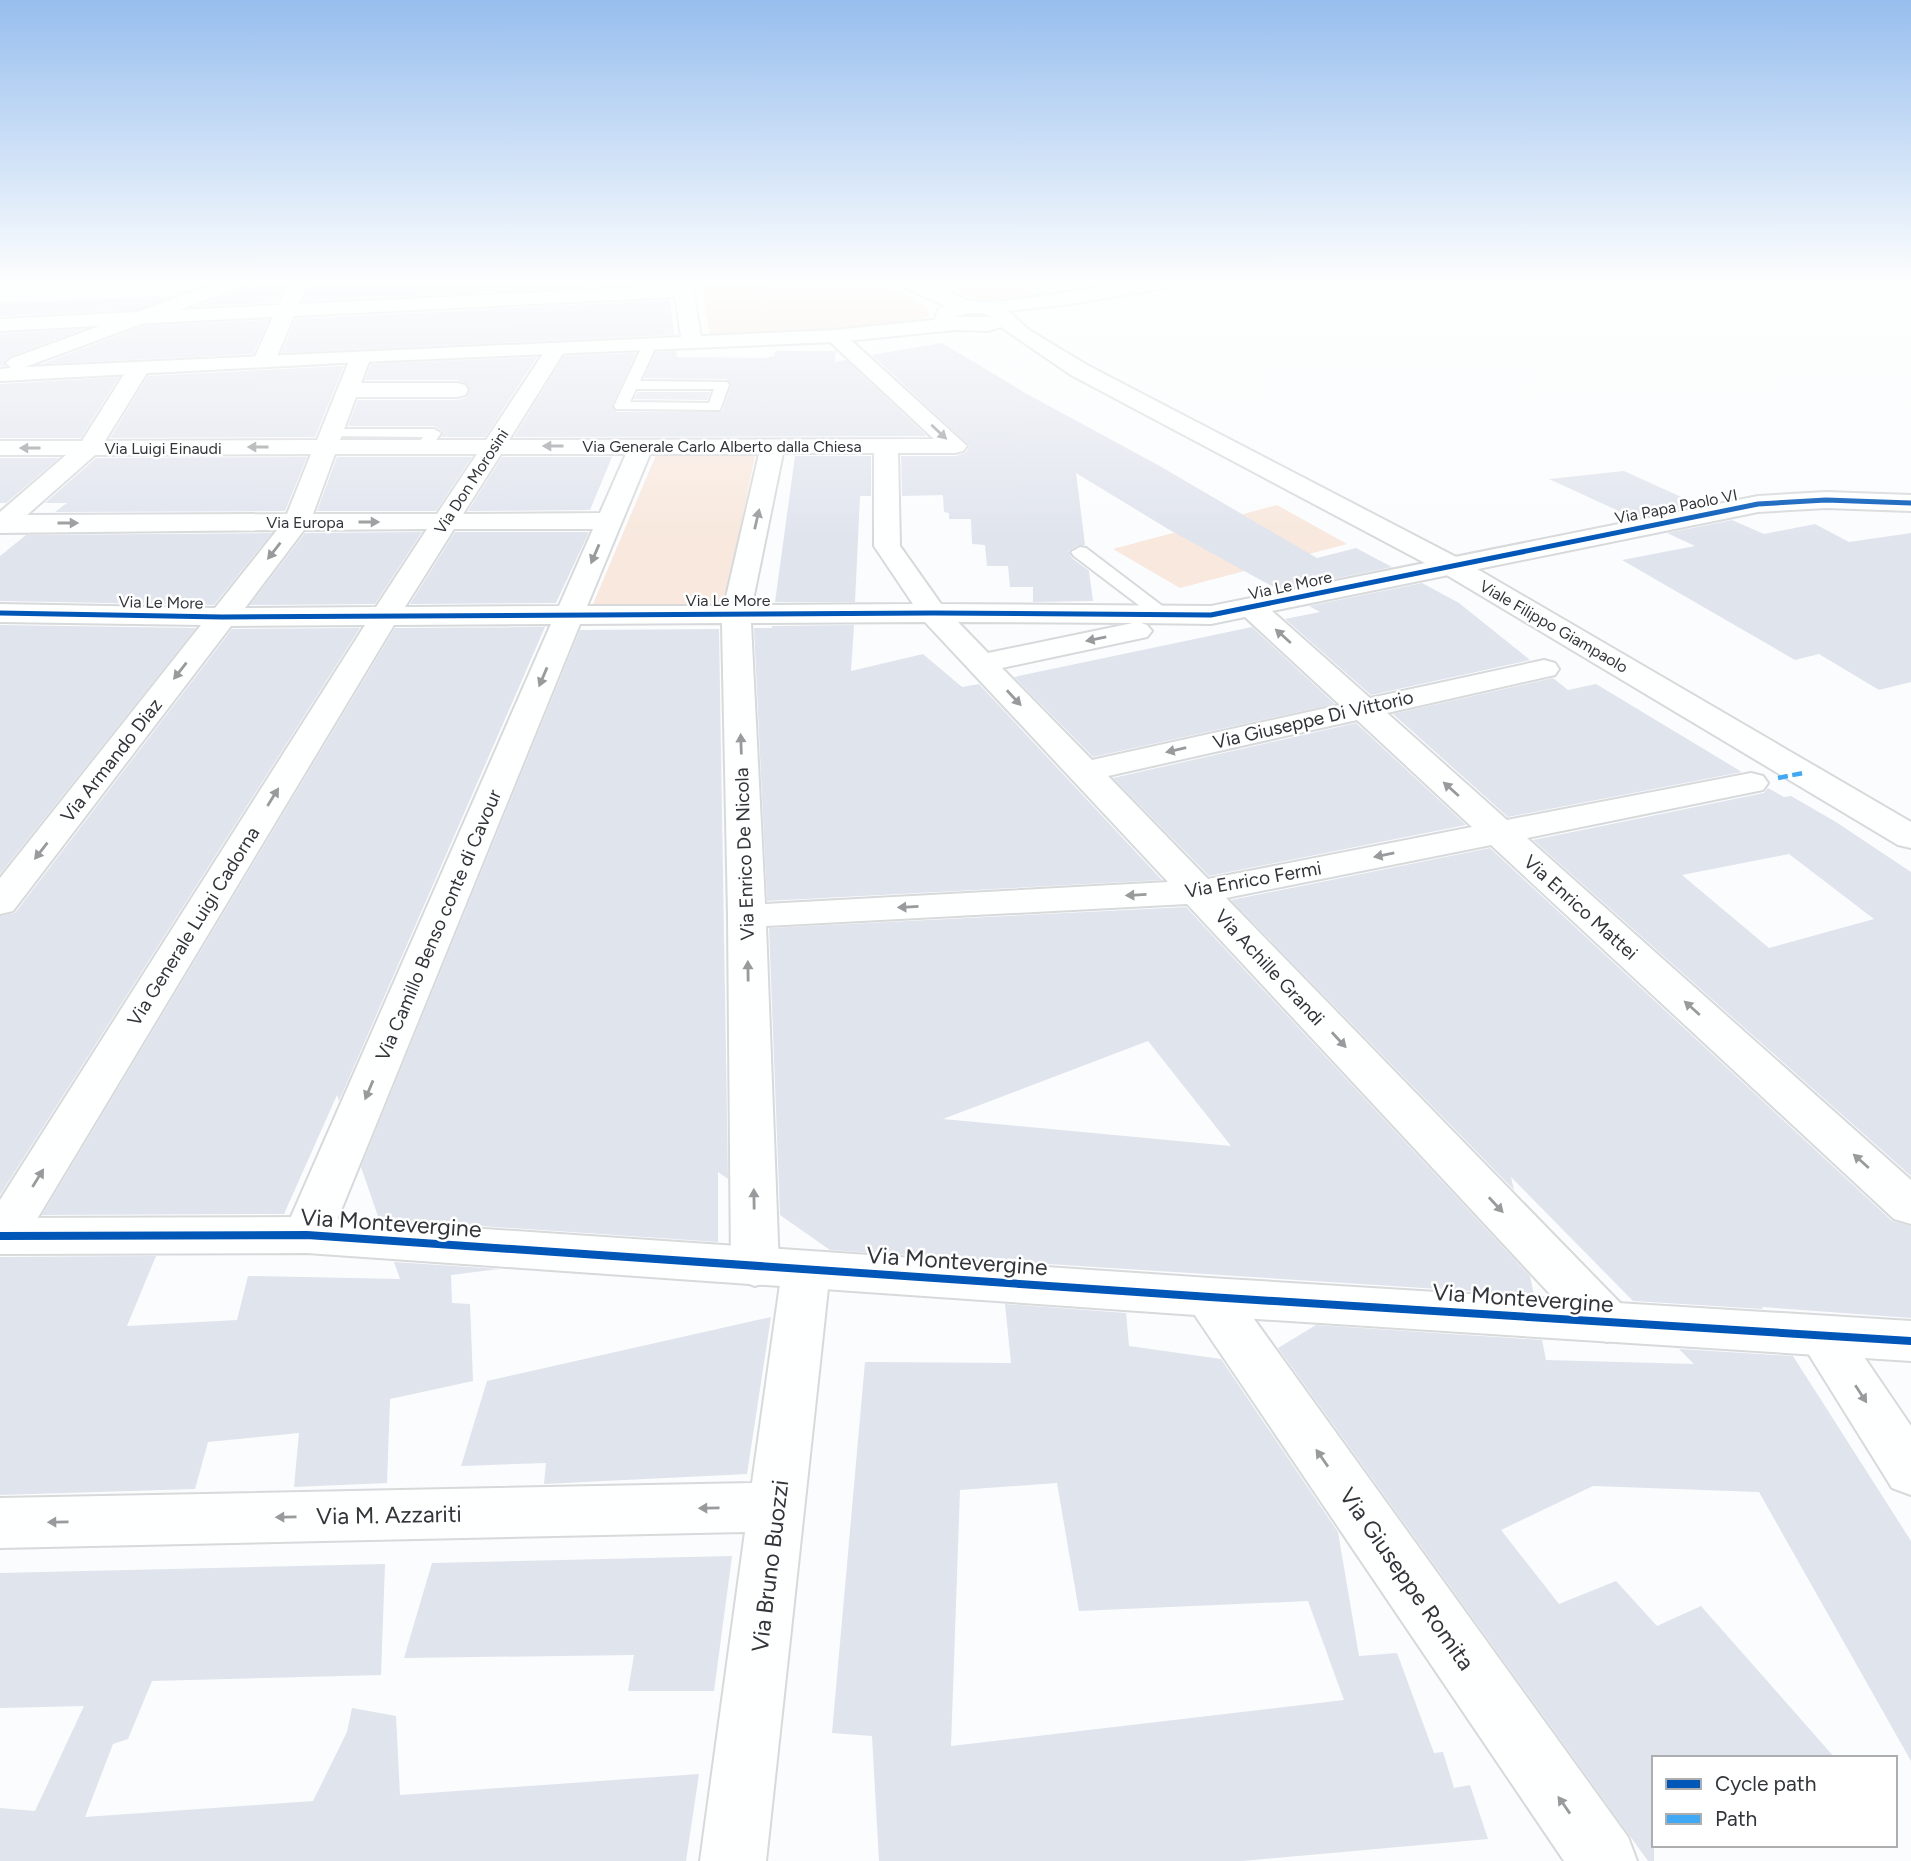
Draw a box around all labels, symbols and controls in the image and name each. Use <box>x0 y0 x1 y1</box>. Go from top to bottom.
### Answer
one-way arrow <box>930 423 947 439</box>
street label: Via Don Morosini <box>430 425 512 537</box>
street label: Via Generale Carlo Alberto dalla Chiesa <box>582 437 862 456</box>
street label: Via Luigi Einaudi <box>104 439 222 458</box>
one-way arrow <box>542 440 564 452</box>
one-way arrow <box>247 441 269 453</box>
one-way arrow <box>19 442 41 454</box>
street label: Via Papa Paolo VI <box>1613 485 1739 528</box>
one-way arrow <box>751 508 762 530</box>
street label: Via Europa <box>266 513 344 532</box>
one-way arrow <box>358 516 380 528</box>
one-way arrow <box>57 517 79 529</box>
one-way arrow <box>266 542 281 560</box>
one-way arrow <box>590 544 601 565</box>
street label: Via Le More <box>1247 567 1334 604</box>
street label: Viale Filippo Giampaolo <box>1476 576 1631 677</box>
street label: Via Le More <box>686 591 771 610</box>
street label: Via Le More <box>118 592 204 613</box>
one-way arrow <box>1274 628 1292 644</box>
one-way arrow <box>1085 634 1107 645</box>
one-way arrow <box>173 662 187 680</box>
one-way arrow <box>537 667 549 687</box>
street label: Via Giuseppe Di Vittorio <box>1211 685 1416 754</box>
one-way arrow <box>1005 689 1021 706</box>
street label: Via Armando Diaz <box>56 694 167 827</box>
one-way arrow <box>735 733 746 755</box>
one-way arrow <box>1165 745 1187 756</box>
street label: Via Enrico De Nicola <box>730 767 759 941</box>
one-way arrow <box>1443 782 1460 797</box>
street label: Via Camillo Benso conte di Cavour <box>371 786 506 1064</box>
one-way arrow <box>267 787 279 806</box>
street label: Via Generale Luigi Cadorna <box>123 822 264 1030</box>
one-way arrow <box>34 842 48 860</box>
one-way arrow <box>1373 850 1395 861</box>
street label: Via Enrico Mattei <box>1519 850 1642 965</box>
street label: Via Enrico Fermi <box>1183 856 1323 903</box>
one-way arrow <box>1124 890 1146 901</box>
one-way arrow <box>897 902 919 913</box>
street label: Via Achille Grandi <box>1210 905 1329 1030</box>
one-way arrow <box>743 960 754 982</box>
one-way arrow <box>1684 1001 1701 1017</box>
one-way arrow <box>1331 1031 1347 1048</box>
one-way arrow <box>363 1079 374 1100</box>
one-way arrow <box>1852 1154 1869 1170</box>
one-way arrow <box>31 1168 44 1188</box>
one-way arrow <box>748 1187 759 1209</box>
one-way arrow <box>1488 1196 1504 1214</box>
street label: Via Montevergine <box>300 1203 482 1243</box>
street label: Via Montevergine <box>866 1241 1048 1281</box>
street label: Via Montevergine <box>1432 1278 1614 1318</box>
one-way arrow <box>1854 1385 1867 1404</box>
one-way arrow <box>1315 1449 1329 1467</box>
street label: Via Bruno Buozzi <box>746 1478 794 1654</box>
street label: Via Giuseppe Romita <box>1334 1482 1480 1676</box>
street label: Via M. Azzariti <box>316 1500 462 1530</box>
one-way arrow <box>698 1503 720 1514</box>
one-way arrow <box>275 1511 297 1523</box>
one-way arrow <box>47 1516 69 1527</box>
legend <box>1652 1756 1897 1847</box>
text: Cycle path <box>1715 1771 1816 1796</box>
one-way arrow <box>1557 1796 1571 1814</box>
text: Path <box>1715 1806 1757 1831</box>

